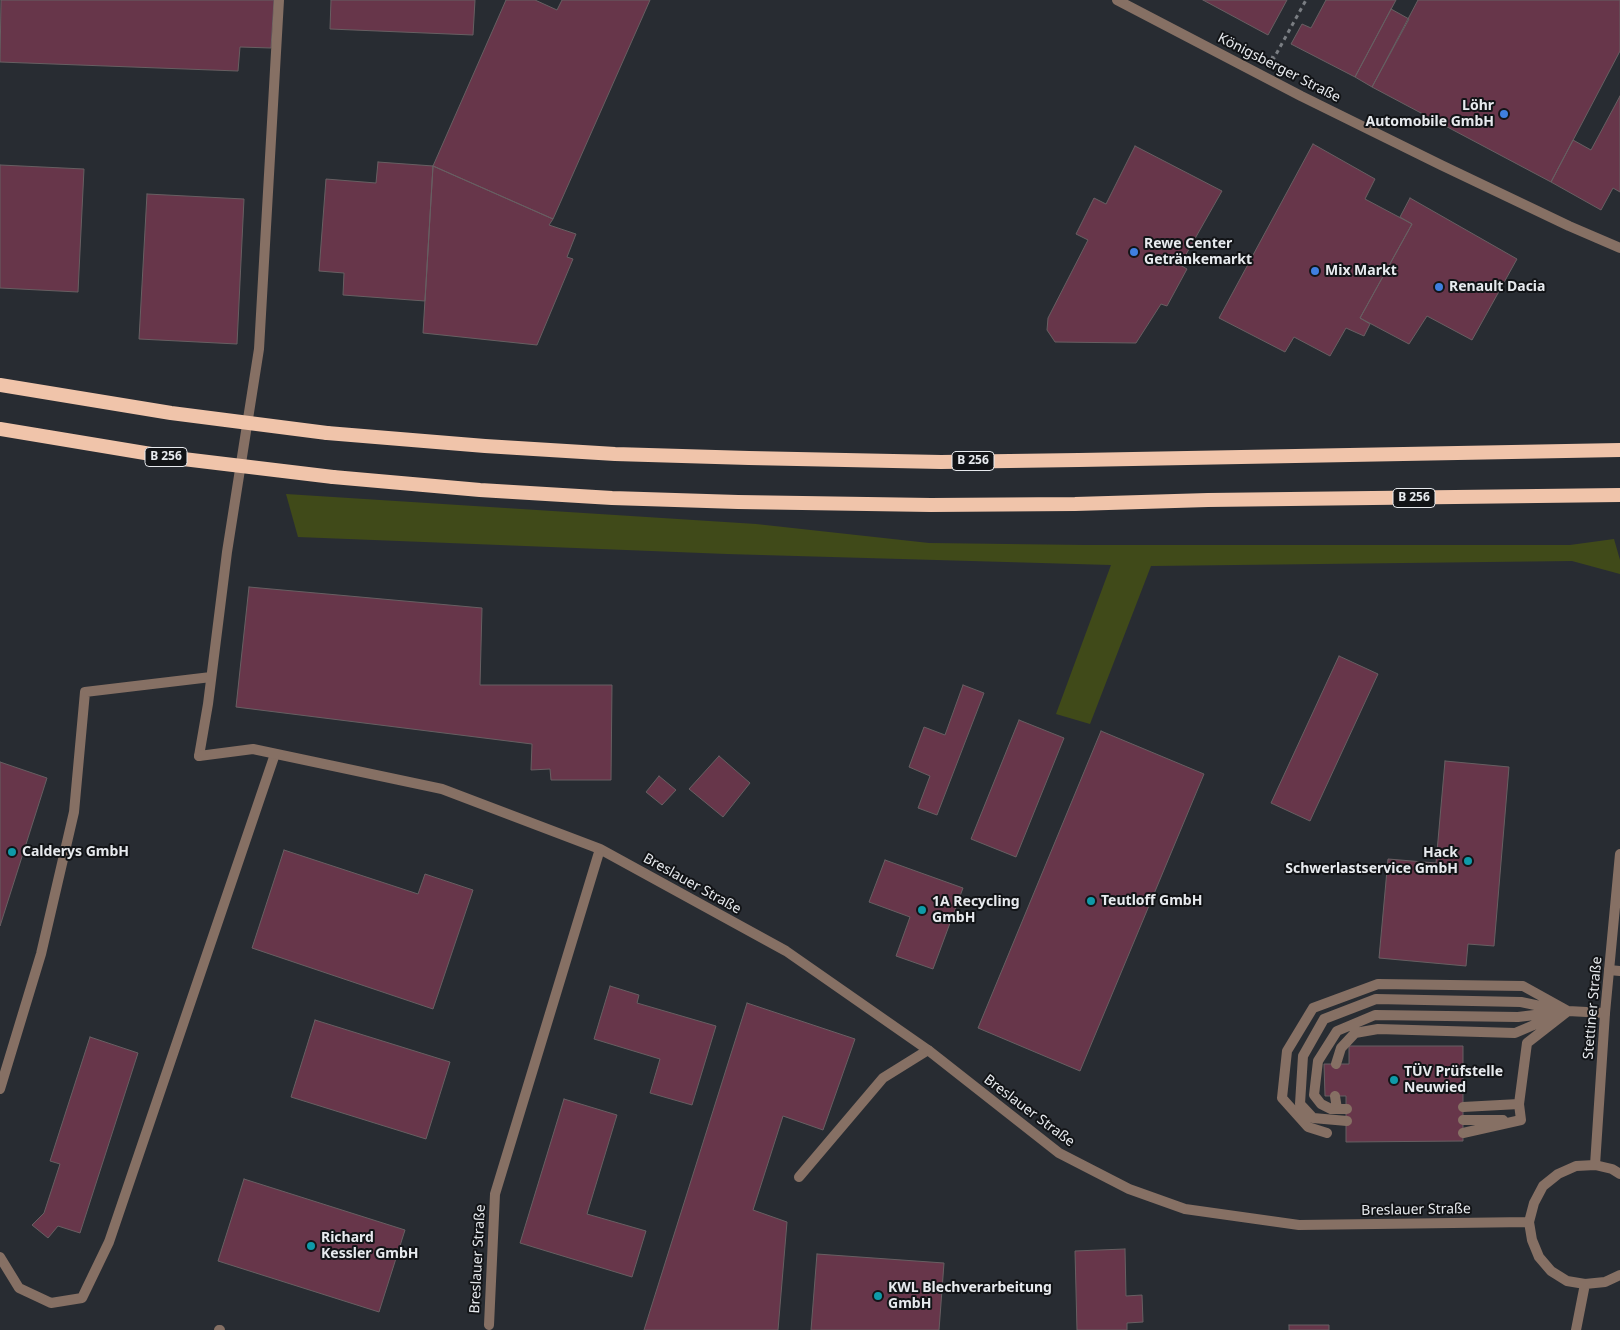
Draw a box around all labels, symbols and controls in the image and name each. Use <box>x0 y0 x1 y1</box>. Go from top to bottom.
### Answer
street label: Königsberger Straße <box>1215 30 1343 106</box>
place label: Löhr Automobile GmbH <box>1365 98 1494 130</box>
marker: Löhr Automobile GmbH <box>1498 108 1510 120</box>
place label: Rewe Center Getränkemarkt <box>1144 236 1252 268</box>
marker: Rewe Center Getränkemarkt <box>1128 246 1140 258</box>
place label: Mix Markt <box>1325 263 1397 279</box>
marker: Mix Markt <box>1309 265 1321 277</box>
place label: Renault Dacia <box>1449 279 1545 295</box>
marker: Renault Dacia <box>1433 281 1445 293</box>
road number: B 256 <box>145 448 187 467</box>
road number: B 256 <box>952 452 994 471</box>
road number: B 256 <box>1393 488 1435 508</box>
place label: Calderys GmbH <box>22 844 129 860</box>
place label: Hack Schwerlastservice GmbH <box>1285 845 1458 878</box>
marker: Calderys GmbH <box>6 846 18 858</box>
street label: Breslauer Straße <box>640 850 744 918</box>
marker: Hack Schwerlastservice GmbH <box>1462 855 1474 867</box>
place label: Teutloff GmbH <box>1101 893 1202 909</box>
place label: 1A Recycling GmbH <box>932 894 1020 926</box>
marker: Teutloff GmbH <box>1085 895 1097 907</box>
marker: 1A Recycling GmbH <box>916 904 928 916</box>
street label: Stettiner Straße <box>1580 956 1606 1060</box>
place label: TÜV Prüfstelle Neuwied <box>1404 1064 1503 1096</box>
street label: Breslauer Straße <box>980 1071 1078 1151</box>
marker: TÜV Prüfstelle Neuwied <box>1388 1074 1400 1086</box>
street label: Breslauer Straße <box>1361 1201 1471 1219</box>
street label: Breslauer Straße <box>467 1204 489 1314</box>
place label: Richard Kessler GmbH <box>321 1230 418 1262</box>
marker: Richard Kessler GmbH <box>305 1240 317 1252</box>
place label: KWL Blechverarbeitung GmbH <box>888 1280 1052 1312</box>
marker: KWL Blechverarbeitung GmbH <box>872 1290 884 1302</box>

